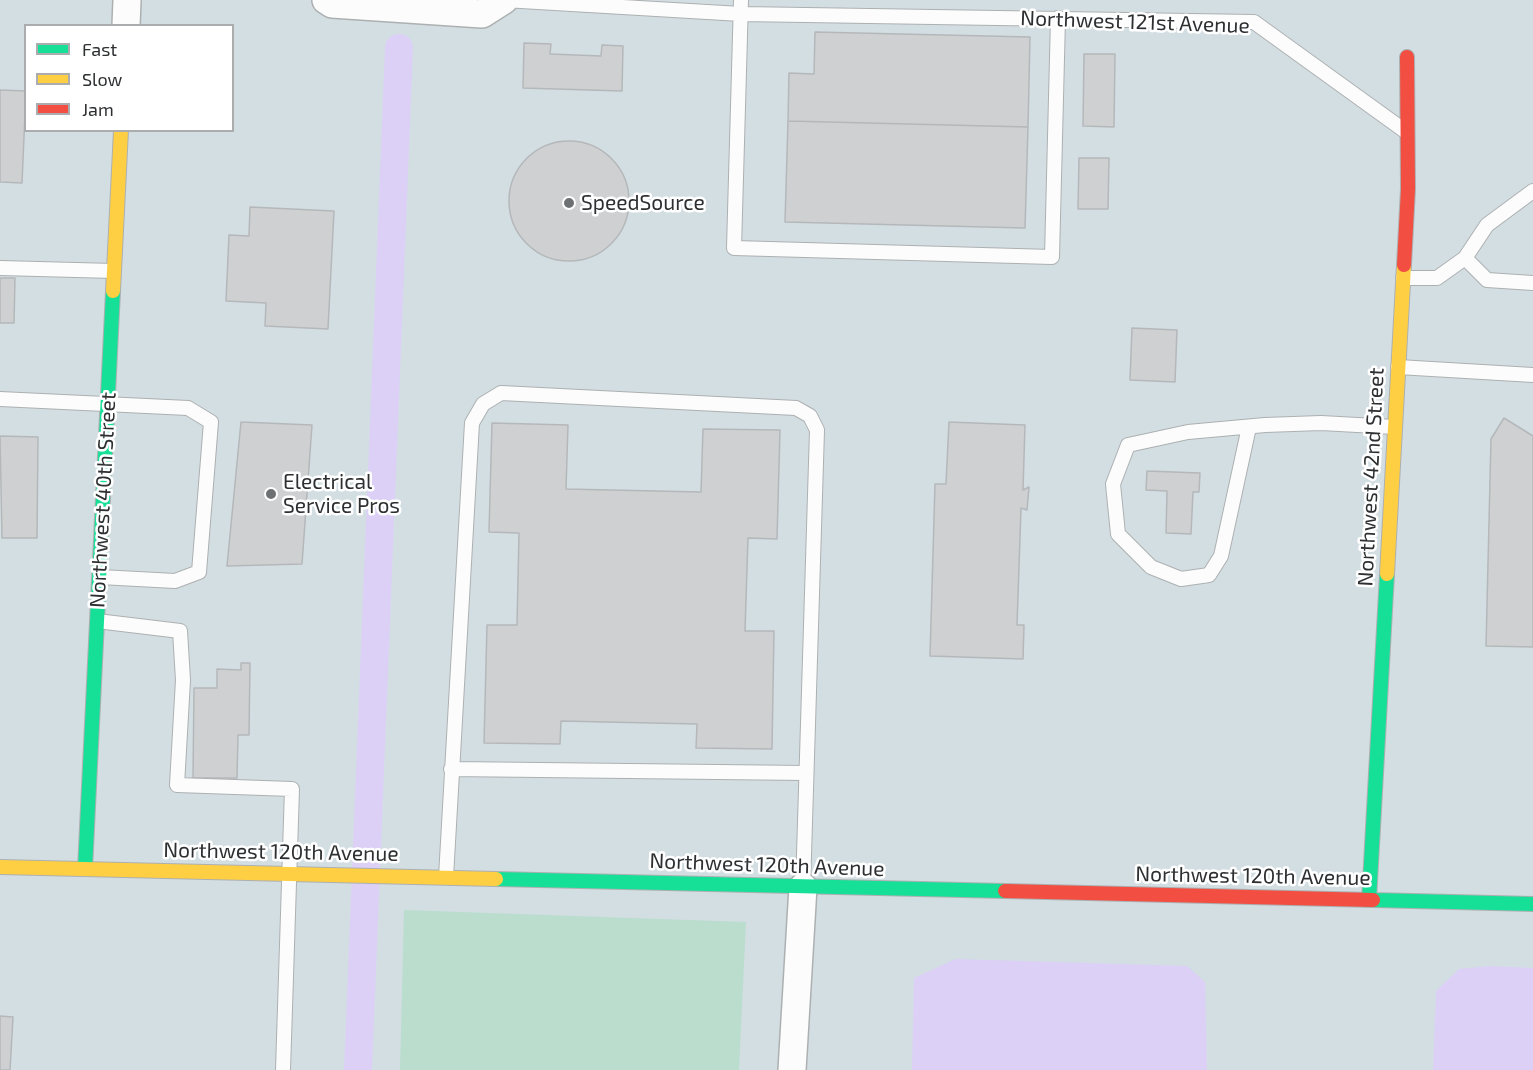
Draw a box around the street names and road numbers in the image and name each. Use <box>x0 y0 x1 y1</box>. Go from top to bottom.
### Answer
street label: Northwest 121st Avenue <box>1020 5 1250 39</box>
street label: Northwest 42nd Street <box>1353 367 1389 587</box>
street label: Northwest 40th Street <box>85 391 121 609</box>
street label: Northwest 120th Avenue <box>163 837 399 867</box>
street label: Northwest 120th Avenue <box>649 848 885 882</box>
street label: Northwest 120th Avenue <box>1135 861 1371 891</box>

